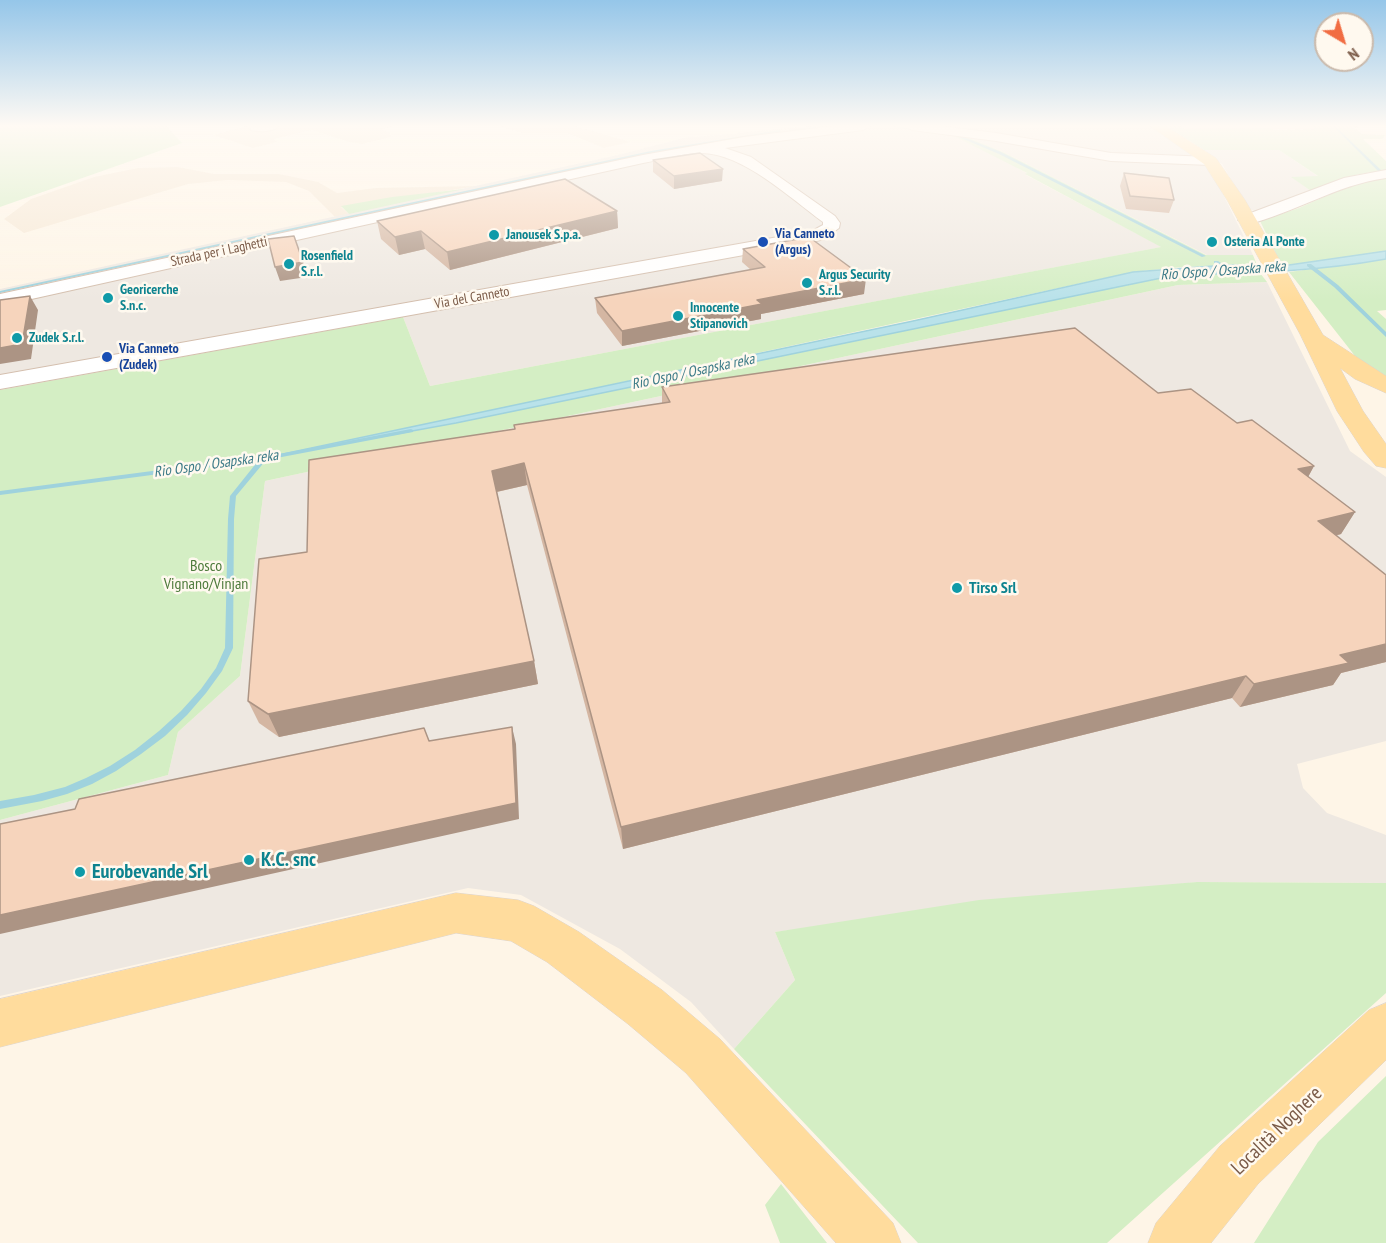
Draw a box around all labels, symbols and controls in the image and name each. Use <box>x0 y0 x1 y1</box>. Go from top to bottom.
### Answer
north arrow <box>1314 12 1374 72</box>
text: N <box>1344 44 1363 65</box>
place label: Via Canneto (Argus) <box>775 226 835 258</box>
place label: Janousek S.p.a. <box>506 227 581 243</box>
marker: Janousek S.p.a. <box>487 228 501 242</box>
street label: Strada per i Laghetti <box>169 234 269 270</box>
place label: Osteria Al Ponte <box>1224 234 1305 250</box>
marker: Via Canneto (Argus) <box>756 235 770 249</box>
marker: Osteria Al Ponte <box>1205 235 1219 249</box>
place label: Rosenfield S.r.l. <box>301 248 353 280</box>
marker: Rosenfield S.r.l. <box>282 257 296 271</box>
water label: Rio Ospo / Osapska reka <box>1160 258 1286 284</box>
place label: Argus Security S.r.l. <box>819 267 890 300</box>
marker: Argus Security S.r.l. <box>800 276 814 290</box>
place label: Georicerche S.n.c. <box>120 282 178 314</box>
street label: Via del Canneto <box>433 283 511 313</box>
marker: Georicerche S.n.c. <box>101 291 115 305</box>
place label: Innocente Stipanovich <box>690 300 748 332</box>
marker: Innocente Stipanovich <box>671 309 685 323</box>
place label: Zudek S.r.l. <box>29 330 84 346</box>
marker: Zudek S.r.l. <box>10 331 24 345</box>
place label: Via Canneto (Zudek) <box>119 341 179 374</box>
marker: Via Canneto (Zudek) <box>100 350 114 364</box>
water label: Rio Ospo / Osapska reka <box>630 350 756 394</box>
water label: Rio Ospo / Osapska reka <box>153 446 279 482</box>
park label: Bosco Vignano/Vinjan <box>164 556 248 594</box>
place label: Tirso Srl <box>969 578 1016 598</box>
marker: Tirso Srl <box>950 581 964 595</box>
place label: K.C. snc <box>261 848 316 872</box>
marker: K.C. snc <box>242 853 256 867</box>
place label: Eurobevande Srl <box>92 860 208 884</box>
marker: Eurobevande Srl <box>73 865 87 879</box>
street label: Località Noghere <box>1227 1082 1327 1180</box>

